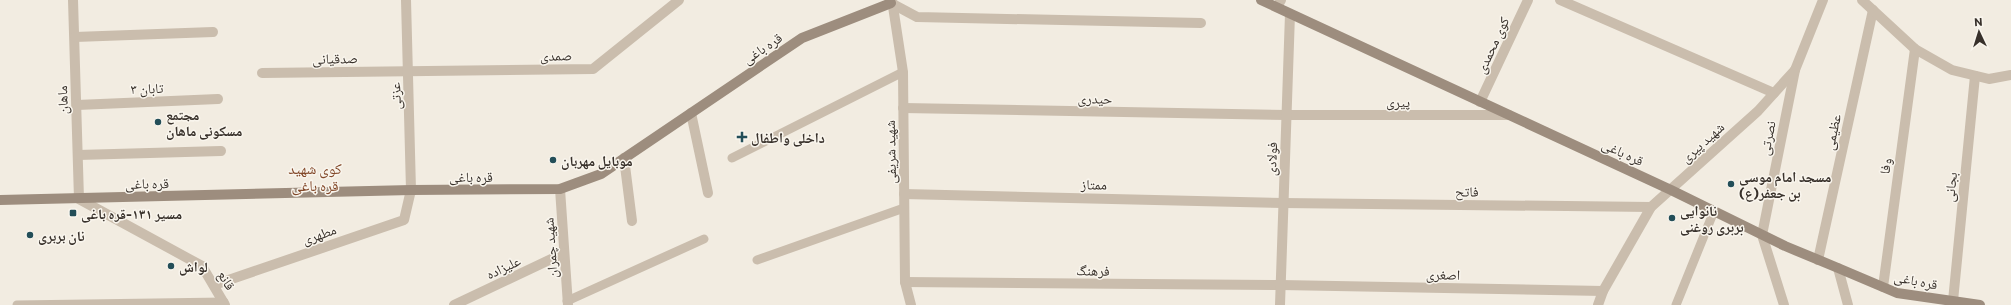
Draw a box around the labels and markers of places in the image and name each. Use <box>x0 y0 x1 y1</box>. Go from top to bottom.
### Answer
place label: مجتمع مسکونی ماهان <box>166 106 242 140</box>
marker: مجتمع مسکونی ماهان <box>153 117 163 127</box>
place label: داخلی واطفال <box>751 129 825 147</box>
marker: داخلی واطفال <box>736 131 748 143</box>
place label: موبایل مهربان <box>561 152 633 170</box>
marker: موبایل مهربان <box>548 155 558 165</box>
place label: مسجد امام موسی بن جعفر(ع) <box>1739 168 1831 202</box>
marker: مسجد امام موسی بن جعفر(ع) <box>1726 179 1736 189</box>
place label: نانوایی بربری روغنی <box>1680 202 1744 236</box>
place label: مسیر ۱۳۱-قره باغی <box>81 205 182 223</box>
marker: مسیر ۱۳۱-قره باغی <box>68 208 78 218</box>
marker: نانوایی بربری روغنی <box>1667 213 1677 223</box>
place label: نان بربری <box>38 227 85 245</box>
marker: نان بربری <box>25 230 35 240</box>
place label: لواش <box>179 258 208 276</box>
marker: لواش <box>166 261 176 271</box>

